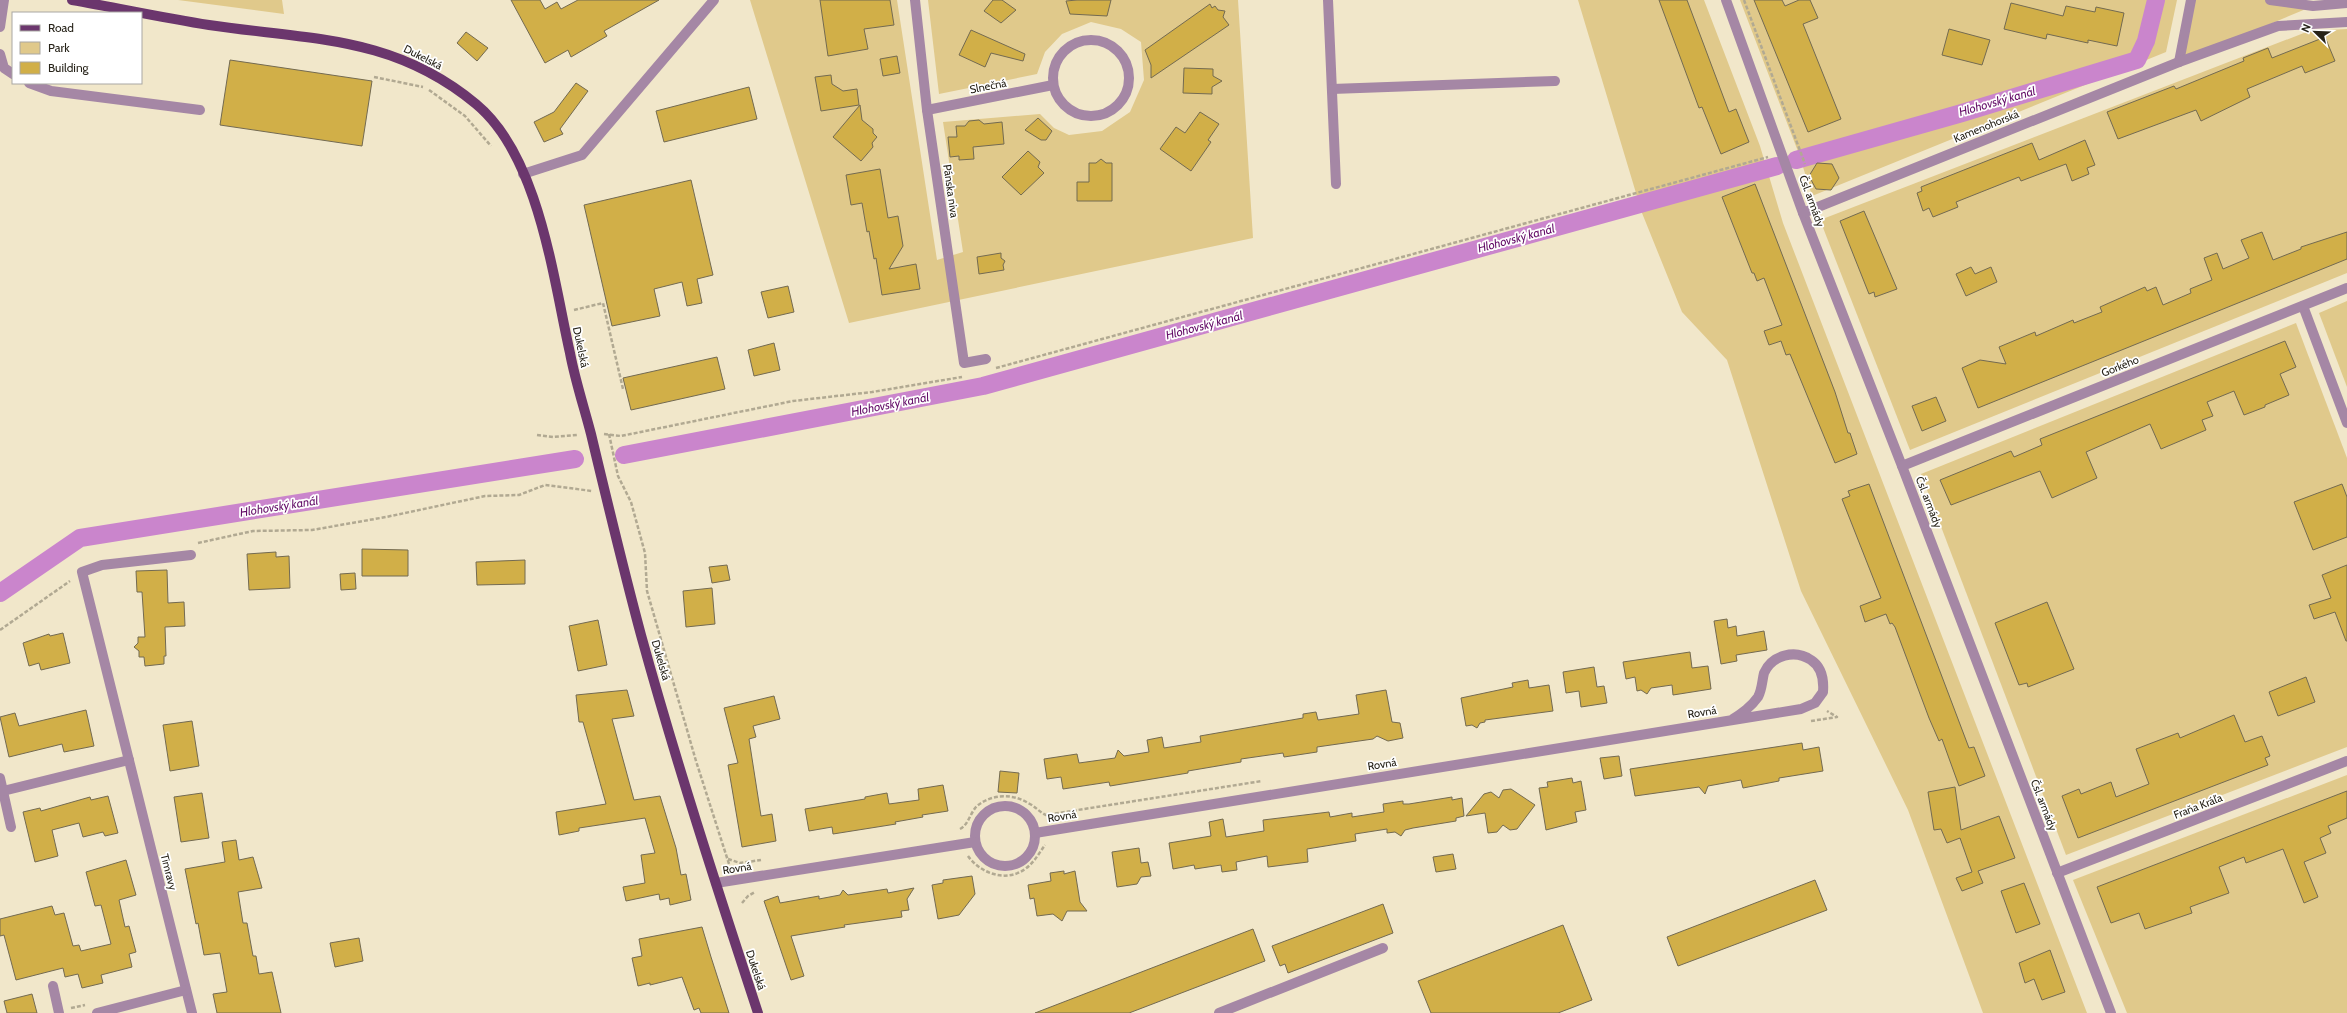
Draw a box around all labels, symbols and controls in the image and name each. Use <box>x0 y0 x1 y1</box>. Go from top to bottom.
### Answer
legend <box>12 12 142 84</box>
north arrow <box>2295 12 2335 52</box>
text: Road <box>48 20 74 35</box>
text: N <box>2298 22 2314 34</box>
text: Park <box>48 40 70 55</box>
street label: Dukelská <box>401 41 445 73</box>
text: Building <box>48 60 90 75</box>
street label: Slnečná <box>968 75 1008 96</box>
water label: Hlohovský kanál <box>1957 83 2037 119</box>
street label: Kamenohorská <box>1951 106 2021 145</box>
street label: Pánska niva <box>940 163 962 219</box>
street label: Čsl. armády <box>1796 173 1828 229</box>
water label: Hlohovský kanál <box>1476 220 1556 256</box>
water label: Hlohovský kanál <box>1164 307 1244 343</box>
street label: Dukelská <box>570 325 592 369</box>
street label: Gorkého <box>2099 352 2141 380</box>
water label: Hlohovský kanál <box>850 389 931 419</box>
street label: Čsl. armády <box>1913 474 1945 530</box>
water label: Hlohovský kanál <box>239 492 319 520</box>
street label: Dukelská <box>649 638 674 682</box>
street label: Rovná <box>1686 703 1718 721</box>
street label: Rovná <box>1366 755 1398 773</box>
street label: Čsl. armády <box>2028 777 2060 833</box>
street label: Fraňa Kráľa <box>2172 790 2225 822</box>
street label: Rovná <box>1046 807 1078 825</box>
street label: Timravy <box>158 852 180 892</box>
street label: Rovná <box>721 859 753 877</box>
street label: Dukelská <box>743 948 769 992</box>

